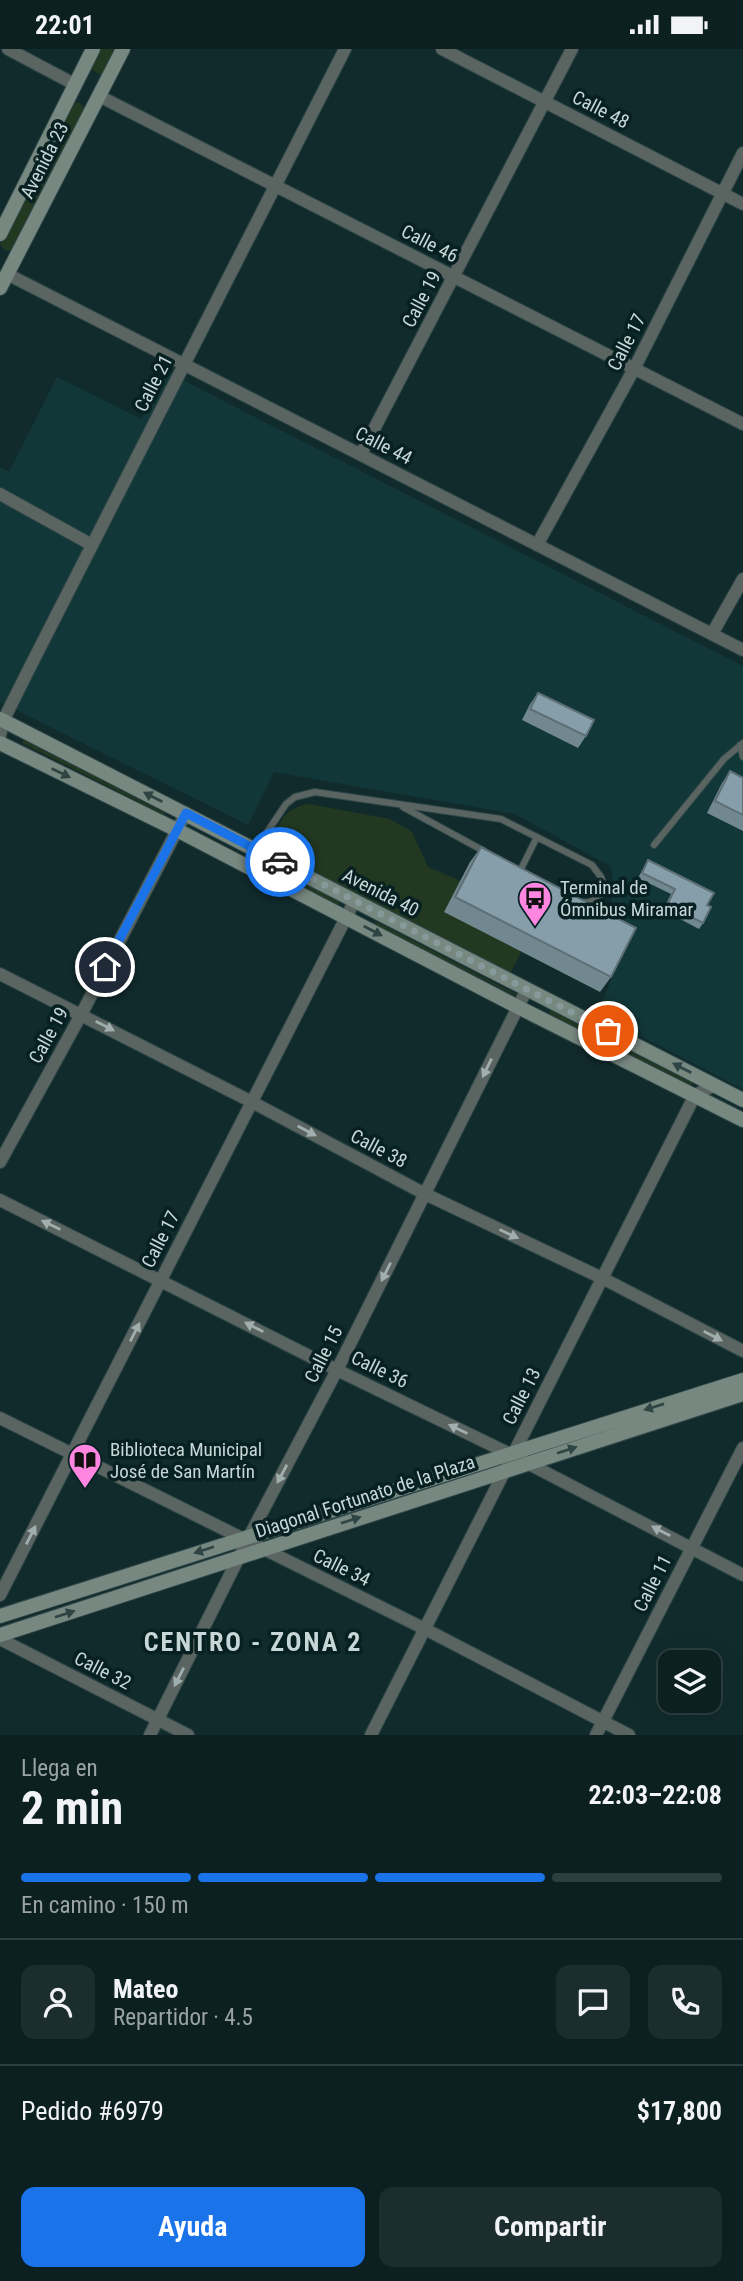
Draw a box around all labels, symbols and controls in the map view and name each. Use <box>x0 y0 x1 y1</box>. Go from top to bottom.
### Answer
text: 22:01 <box>35 10 95 40</box>
street label: Calle 48 <box>569 85 633 133</box>
street label: Avenida 23 <box>15 118 73 202</box>
street label: Calle 46 <box>398 219 462 267</box>
street label: Calle 19 <box>397 267 446 331</box>
street label: Calle 17 <box>602 310 650 374</box>
street label: Calle 21 <box>129 351 177 415</box>
street label: Calle 44 <box>352 421 416 469</box>
one-way arrow <box>51 767 71 778</box>
one-way arrow <box>143 791 163 802</box>
courier <box>245 827 315 897</box>
icon: car <box>261 843 299 881</box>
street label: Avenida 40 <box>339 863 423 921</box>
place label: Terminal de Ómnibus Miramar <box>560 876 694 921</box>
bus stop icon: Terminal de Ómnibus Miramar <box>516 879 554 928</box>
one-way arrow <box>364 925 383 937</box>
pin <box>75 937 135 997</box>
icon: home <box>86 948 124 986</box>
pin <box>578 1001 638 1061</box>
street label: Calle 19 <box>24 1003 73 1067</box>
icon: bag <box>589 1012 627 1050</box>
one-way arrow <box>95 1020 115 1031</box>
one-way arrow <box>482 1058 493 1078</box>
one-way arrow <box>672 1063 692 1074</box>
street label: Calle 38 <box>347 1124 411 1173</box>
one-way arrow <box>297 1125 317 1136</box>
street label: Calle 17 <box>136 1207 184 1271</box>
one-way arrow <box>41 1220 61 1231</box>
one-way arrow <box>499 1229 520 1240</box>
one-way arrow <box>381 1262 392 1282</box>
one-way arrow <box>129 1322 140 1342</box>
one-way arrow <box>244 1322 264 1333</box>
street label: Calle 15 <box>299 1322 347 1386</box>
one-way arrow <box>703 1330 723 1341</box>
street label: Calle 36 <box>347 1346 412 1393</box>
street label: Calle 13 <box>497 1364 545 1428</box>
one-way arrow <box>644 1403 665 1413</box>
one-way arrow <box>448 1423 468 1434</box>
place label: Biblioteca Municipal José de San Martín <box>110 1438 262 1483</box>
library icon: Biblioteca Municipal José de San Martín <box>66 1441 104 1490</box>
one-way arrow <box>557 1445 578 1455</box>
street label: Diagonal Fortunato de la Plaza <box>253 1450 478 1543</box>
one-way arrow <box>276 1465 288 1484</box>
one-way arrow <box>341 1515 362 1525</box>
one-way arrow <box>25 1525 37 1544</box>
one-way arrow <box>651 1526 671 1537</box>
street label: Calle 34 <box>309 1544 374 1591</box>
one-way arrow <box>193 1545 214 1556</box>
street label: Calle 11 <box>628 1551 676 1615</box>
one-way arrow <box>55 1608 76 1619</box>
district label: CENTRO - ZONA 2 <box>144 1627 362 1657</box>
street label: Calle 32 <box>71 1646 135 1694</box>
map controls <box>658 1650 721 1713</box>
button: layers <box>658 1650 721 1713</box>
one-way arrow <box>173 1667 184 1687</box>
text: Llega en <box>21 1755 98 1782</box>
text: 22:03–22:08 <box>588 1780 722 1810</box>
text: 2 min <box>21 1781 123 1835</box>
text: En camino · 150 m <box>21 1892 189 1919</box>
button: person <box>21 1965 95 2039</box>
button: chat <box>556 1965 630 2039</box>
button: phone <box>648 1965 722 2039</box>
text: Mateo <box>113 1974 178 2004</box>
text: Repartidor · 4.5 <box>113 2004 253 2031</box>
text: Pedido #6979 <box>21 2096 164 2126</box>
text: $17,800 <box>637 2096 722 2126</box>
button: Ayuda <box>21 2187 365 2267</box>
button: Compartir <box>379 2187 722 2267</box>

